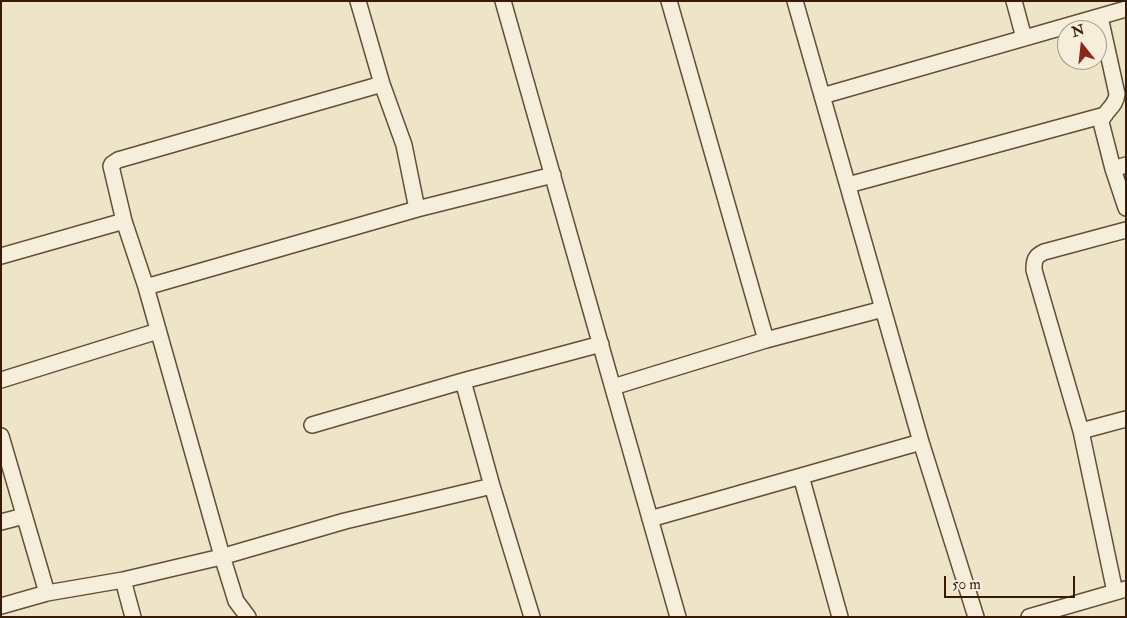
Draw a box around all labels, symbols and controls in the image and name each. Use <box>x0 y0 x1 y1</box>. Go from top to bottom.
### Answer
north arrow <box>1057 20 1107 70</box>
text: N <box>1070 21 1086 41</box>
scale bar <box>947 566 1078 598</box>
text: 50 m <box>952 575 981 594</box>

